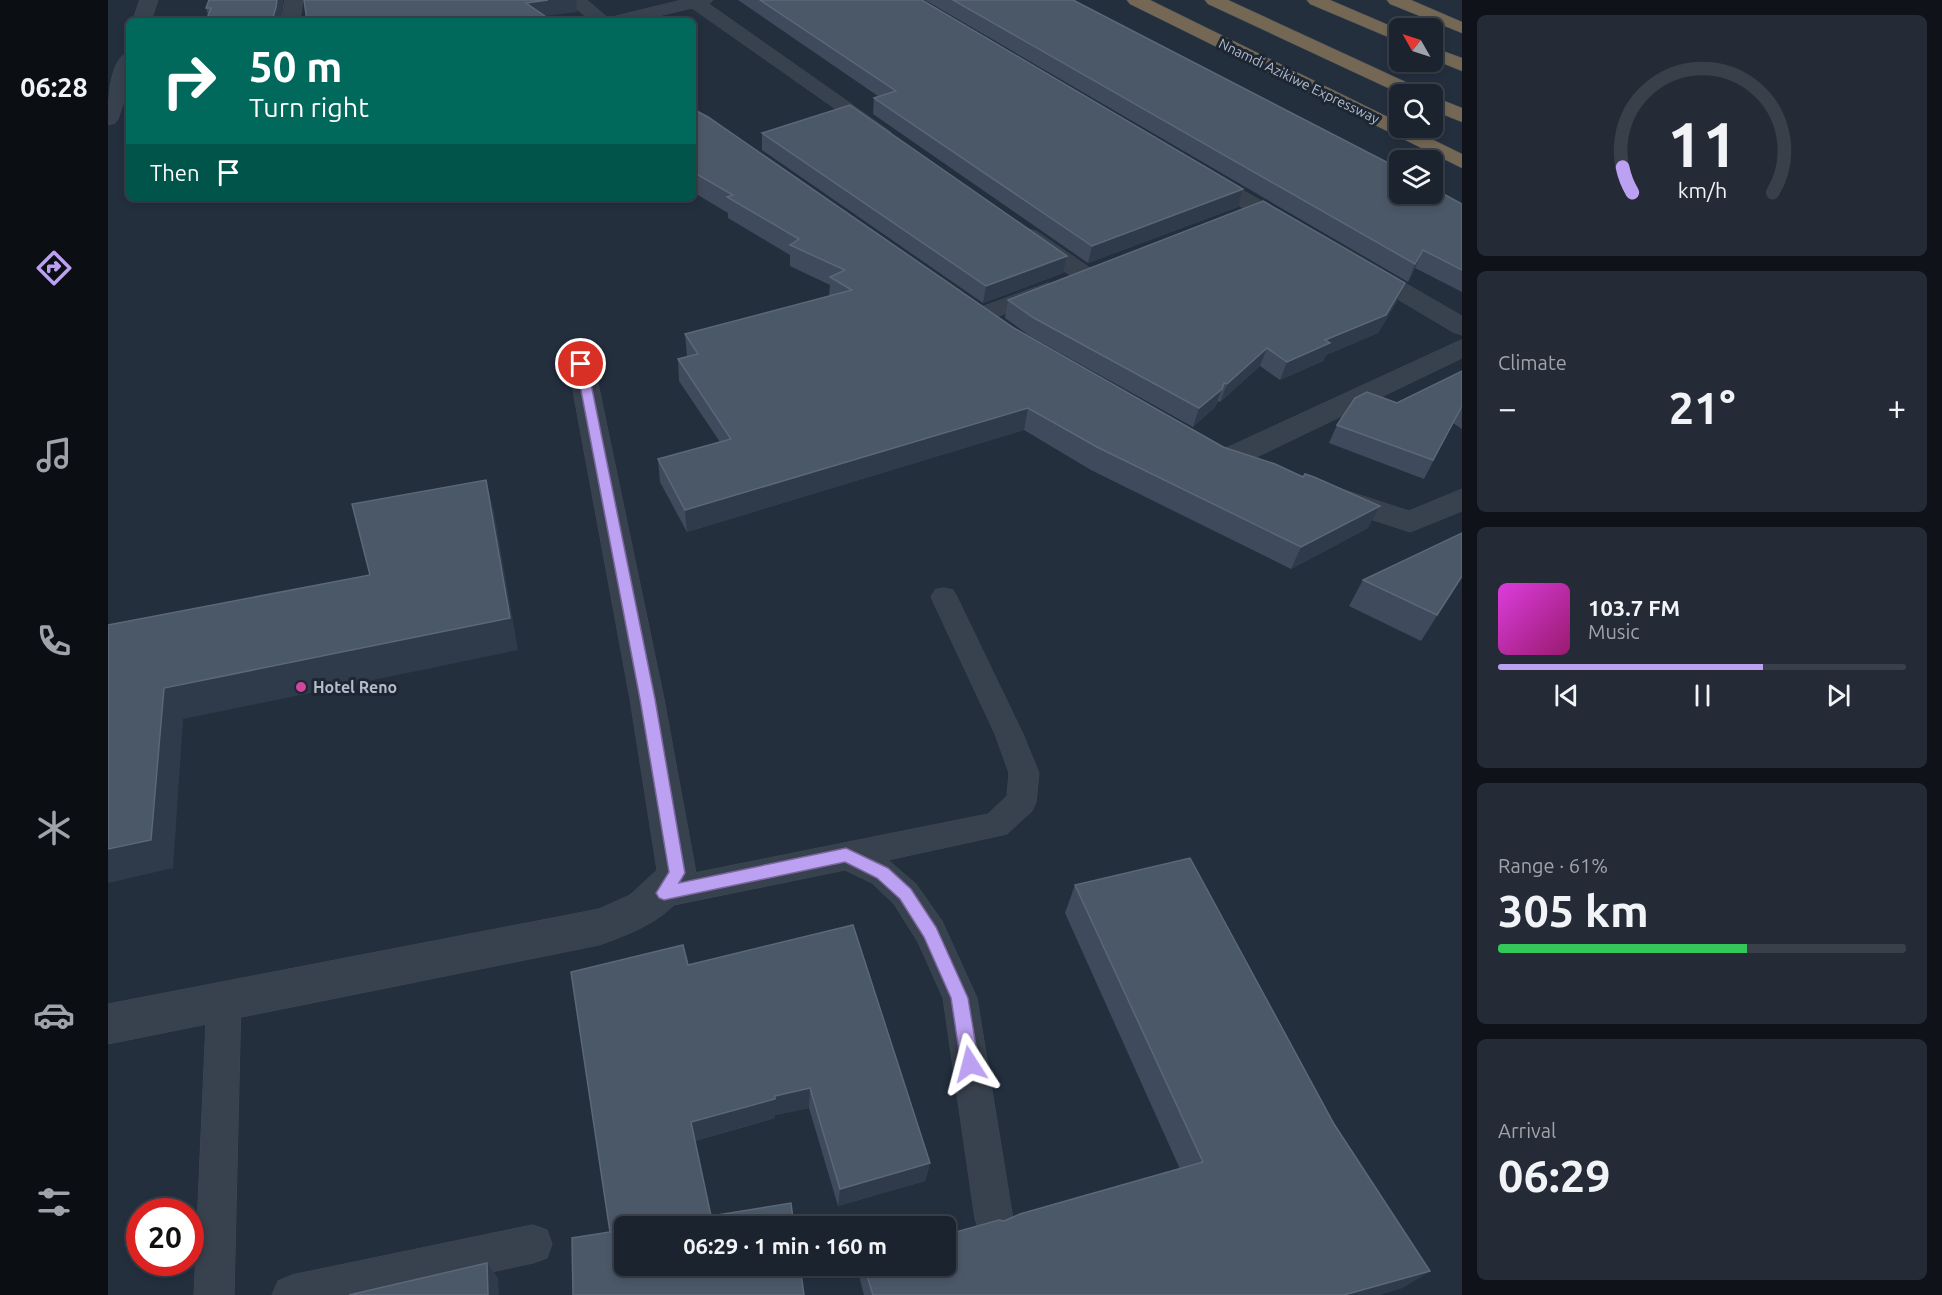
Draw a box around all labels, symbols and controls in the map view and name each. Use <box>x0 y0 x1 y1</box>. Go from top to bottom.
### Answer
north arrow <box>1389 18 1443 72</box>
map controls <box>1389 18 1443 204</box>
street label: Nnamdi Azikiwe Expressway <box>1216 35 1382 127</box>
icon: right <box>150 42 228 120</box>
text: 50 m <box>249 43 343 90</box>
text: 06:28 <box>20 72 88 102</box>
button: search <box>1389 84 1443 138</box>
text: Turn right <box>249 92 369 122</box>
text: 11 <box>1667 109 1737 179</box>
button: layers <box>1389 150 1443 204</box>
icon: arrive <box>212 156 245 189</box>
text: Then <box>150 160 200 185</box>
text: km/h <box>1677 178 1727 202</box>
icon: directions <box>33 247 75 289</box>
pin <box>555 338 606 389</box>
icon: arrive <box>564 347 597 380</box>
text: Climate <box>1498 351 1567 374</box>
text: 21° <box>1669 382 1735 433</box>
text: − <box>1498 389 1517 426</box>
text: + <box>1887 389 1906 426</box>
icon: music <box>33 434 75 476</box>
text: 103.7 FM <box>1588 595 1680 620</box>
icon: phone <box>33 620 75 662</box>
text: Music <box>1588 620 1640 643</box>
place label: Hotel Reno <box>313 678 397 696</box>
icon: previous <box>1550 679 1583 712</box>
icon: pause <box>1686 679 1719 712</box>
icon: next <box>1822 679 1855 712</box>
marker: Hotel Reno <box>294 680 308 694</box>
icon: climate <box>33 807 75 849</box>
text: Range · 61% <box>1498 854 1608 877</box>
text: 305 km <box>1498 885 1649 936</box>
icon: car <box>33 994 75 1036</box>
position arrow <box>938 1032 1002 1096</box>
text: Arrival <box>1498 1119 1556 1142</box>
text: 06:29 <box>1498 1150 1611 1201</box>
icon: filters <box>33 1181 75 1223</box>
speed limit sign: 20 <box>126 1198 204 1276</box>
text: 06:29 · 1 min · 160 m <box>683 1233 887 1258</box>

